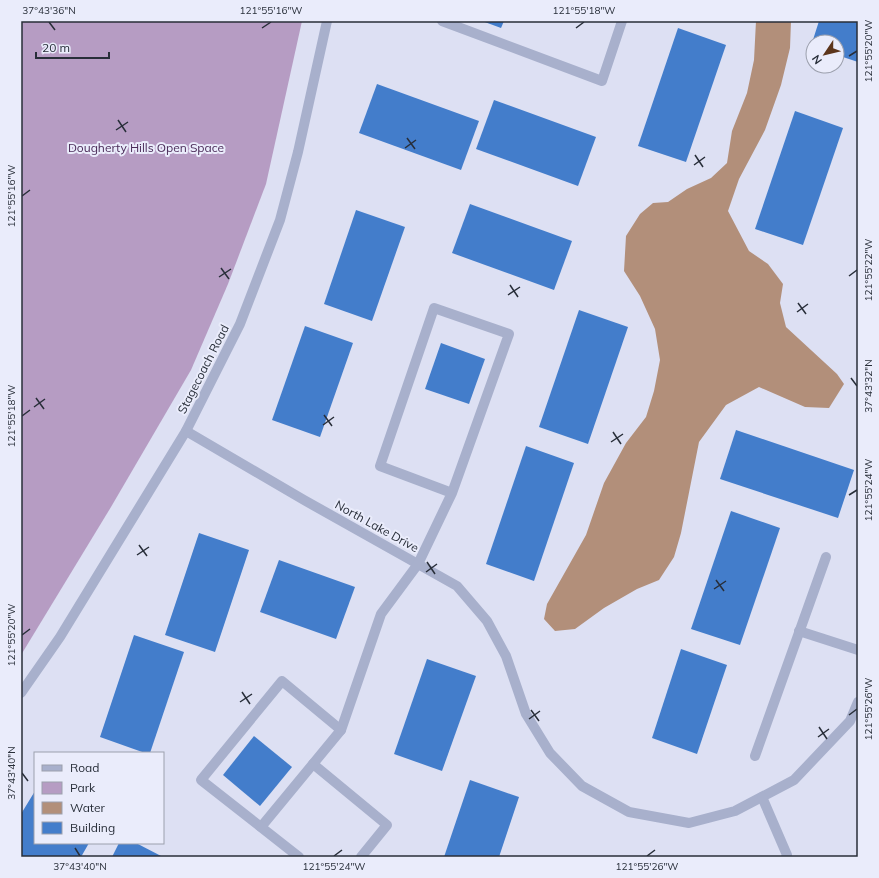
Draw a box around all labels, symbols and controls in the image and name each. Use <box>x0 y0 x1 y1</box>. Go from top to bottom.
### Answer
text: 37°43'36"N <box>22 4 76 17</box>
text: 121°55'16"W <box>240 4 302 17</box>
text: 121°55'18"W <box>553 4 615 17</box>
text: 121°55'20"W <box>862 20 875 82</box>
scale bar <box>36 34 109 60</box>
north arrow <box>805 34 845 74</box>
text: 20 m <box>42 40 70 55</box>
text: N <box>809 52 825 67</box>
park label: Dougherty Hills Open Space <box>68 140 224 155</box>
text: 121°55'16"W <box>5 165 18 227</box>
text: 121°55'22"W <box>862 239 875 301</box>
street label: Stagecoach Road <box>174 322 232 416</box>
text: 37°43'32"N <box>862 359 875 413</box>
text: 121°55'18"W <box>5 385 18 447</box>
text: 121°55'24"W <box>862 459 875 521</box>
street label: North Lake Drive <box>333 497 421 555</box>
text: 121°55'20"W <box>5 604 18 666</box>
text: 121°55'26"W <box>862 678 875 740</box>
text: 37°43'40"N <box>5 746 18 800</box>
legend <box>34 752 164 844</box>
text: Road <box>70 760 99 775</box>
text: Park <box>70 780 96 795</box>
text: Water <box>70 800 106 815</box>
text: Building <box>70 820 115 835</box>
text: 37°43'40"N <box>53 860 107 873</box>
text: 121°55'24"W <box>303 860 365 873</box>
text: 121°55'26"W <box>616 860 678 873</box>

